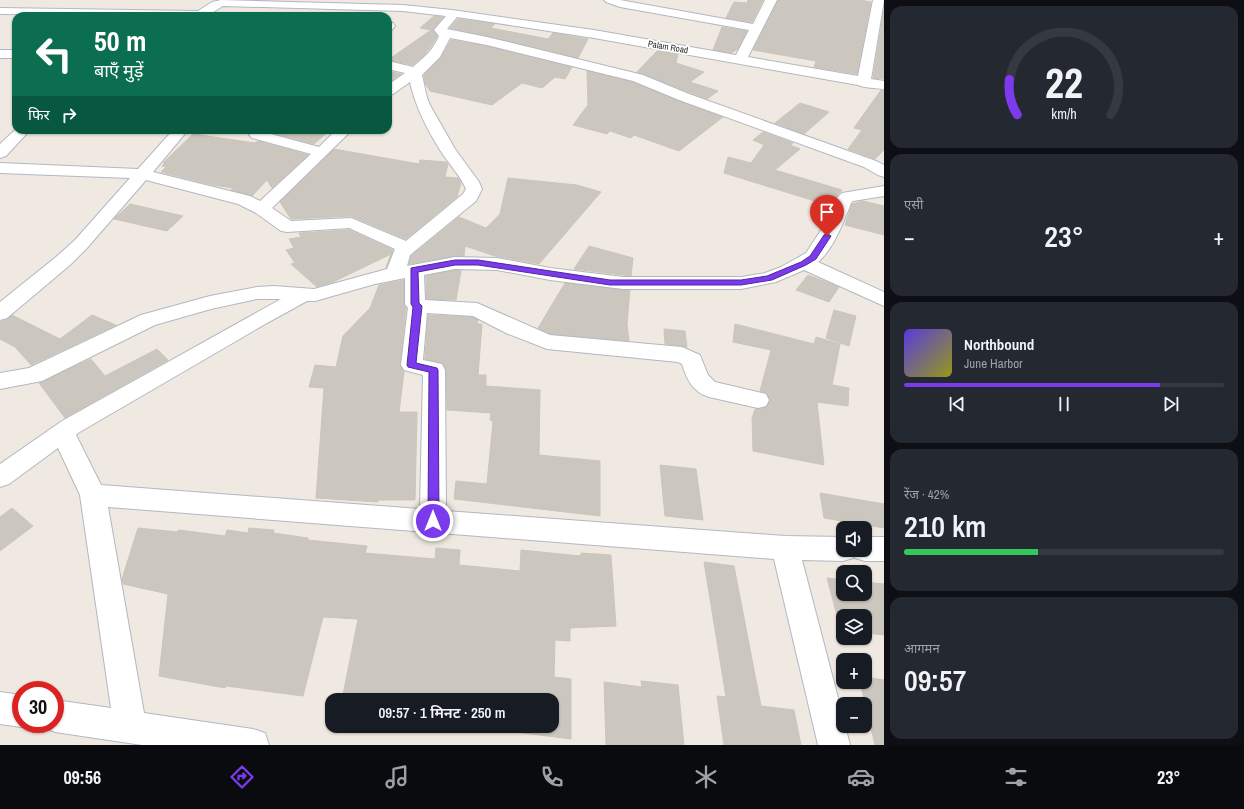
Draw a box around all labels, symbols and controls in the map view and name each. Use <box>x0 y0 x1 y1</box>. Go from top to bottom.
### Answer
text: 50 m <box>94 22 146 60</box>
icon: left <box>28 28 80 80</box>
street label: Palam Road <box>647 38 689 56</box>
text: 22 <box>1045 55 1083 111</box>
text: बाएँ मुड़ें <box>94 58 143 83</box>
text: km/h <box>1051 103 1077 122</box>
text: फिर <box>28 104 50 125</box>
icon: right <box>58 104 80 126</box>
pin <box>810 195 844 236</box>
text: एसी <box>904 196 923 213</box>
icon: arrive <box>816 201 838 223</box>
text: 23° <box>1044 216 1084 256</box>
text: − <box>904 222 915 252</box>
text: + <box>1213 222 1224 252</box>
text: Northbound <box>964 334 1034 355</box>
text: June Harbor <box>964 355 1023 372</box>
icon: previous <box>946 393 968 415</box>
icon: pause <box>1053 393 1075 415</box>
icon: next <box>1160 393 1182 415</box>
text: रेंज · 42% <box>904 486 949 503</box>
position arrow <box>412 500 454 542</box>
text: 210 km <box>904 506 986 546</box>
map controls <box>836 521 872 733</box>
button: sound <box>836 521 872 557</box>
button: search <box>836 565 872 601</box>
button: layers <box>836 609 872 645</box>
text: आगमन <box>904 640 940 657</box>
button: + <box>836 653 872 689</box>
text: 09:57 <box>904 660 966 700</box>
speed limit sign: 30 <box>12 681 64 733</box>
button: − <box>836 697 872 733</box>
text: 09:57 · 1 मिनट · 250 m <box>378 702 506 723</box>
icon: directions <box>228 763 256 791</box>
icon: music <box>383 763 411 791</box>
icon: phone <box>538 763 566 791</box>
icon: climate <box>692 763 720 791</box>
icon: car <box>847 763 875 791</box>
icon: filters <box>1002 763 1030 791</box>
text: 09:56 <box>63 765 101 790</box>
text: 23° <box>1157 765 1181 790</box>

